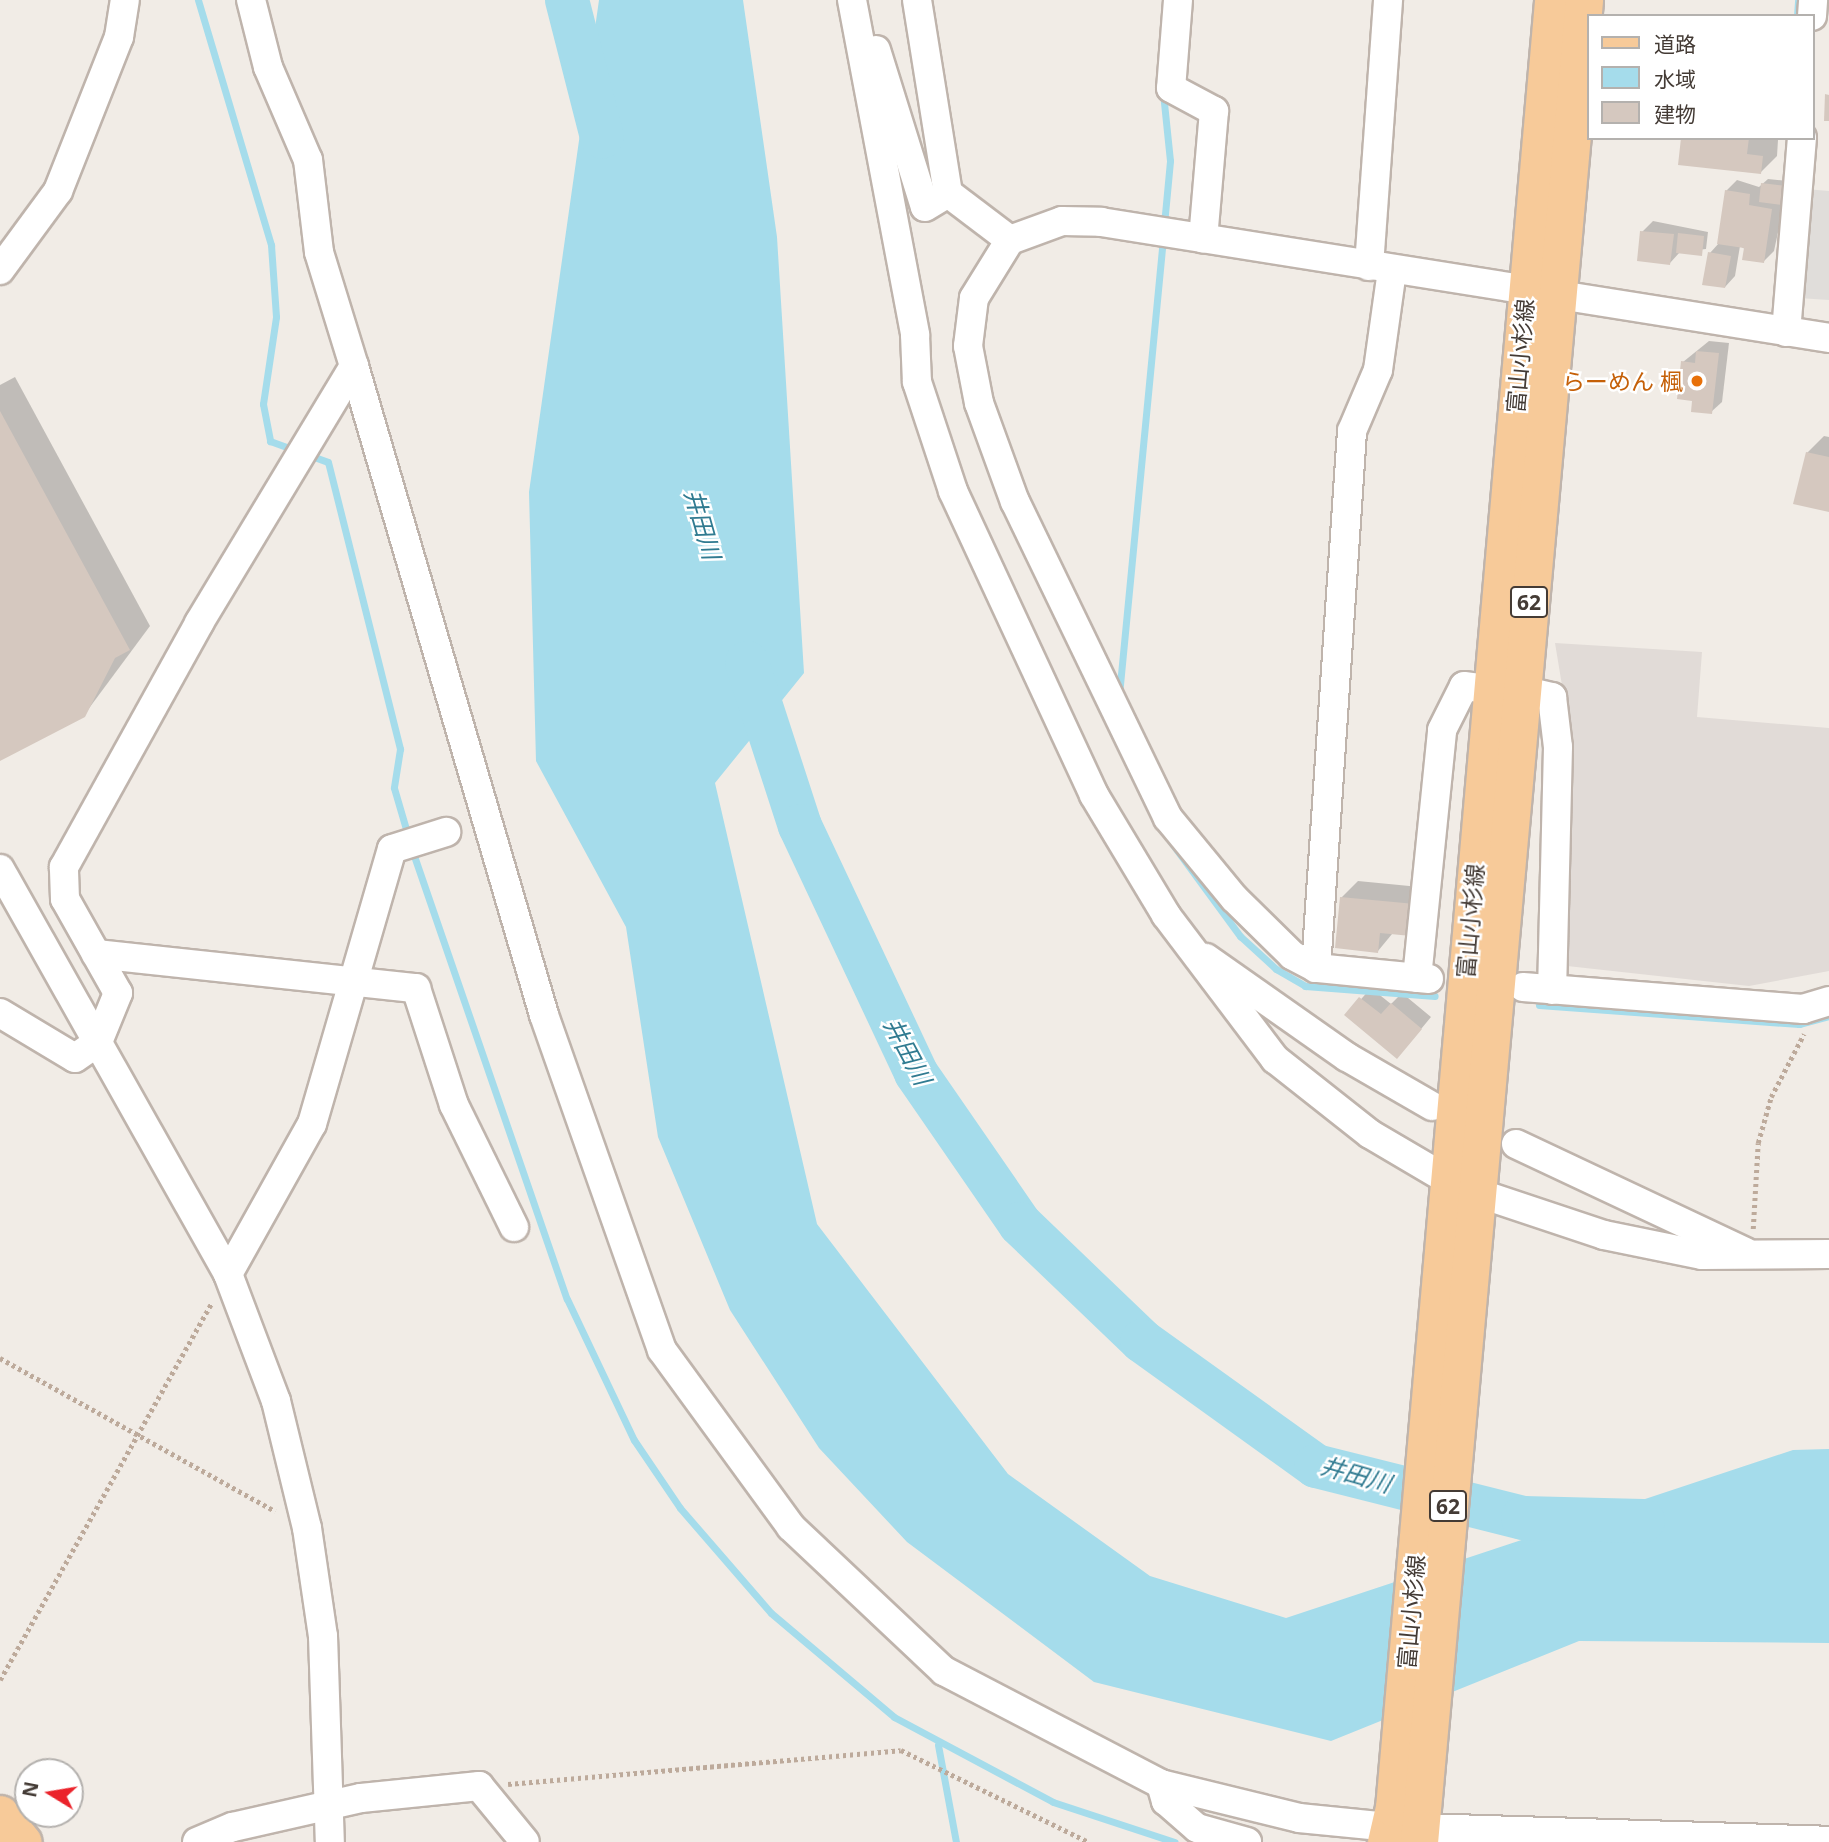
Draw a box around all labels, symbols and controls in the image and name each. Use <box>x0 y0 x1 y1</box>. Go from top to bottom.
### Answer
legend <box>1588 14 1815 140</box>
text: 道路 <box>1654 30 1696 58</box>
text: 水域 <box>1654 65 1696 93</box>
text: 建物 <box>1654 100 1696 128</box>
street label: 富山小杉線 <box>1501 298 1539 414</box>
place label: らーめん 楓 <box>1562 367 1683 395</box>
marker: らーめん 楓 <box>1689 373 1705 389</box>
water label: 井田川 <box>679 485 727 563</box>
road number: 62 <box>1510 584 1548 620</box>
street label: 富山小杉線 <box>1451 863 1489 979</box>
water label: 井田川 <box>878 1012 938 1090</box>
water label: 井田川 <box>1317 1450 1395 1498</box>
road number: 62 <box>1429 1488 1467 1524</box>
street label: 富山小杉線 <box>1392 1554 1430 1670</box>
north arrow <box>14 1758 84 1828</box>
text: N <box>16 1779 45 1799</box>

